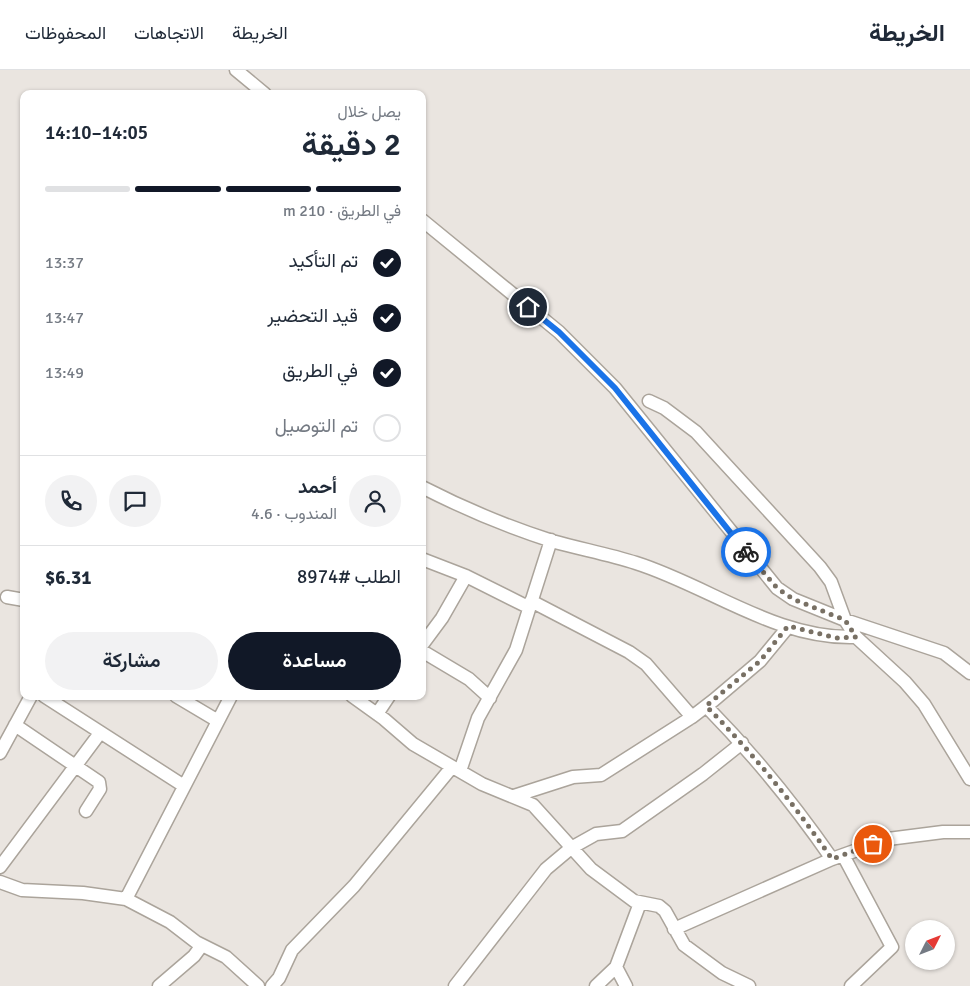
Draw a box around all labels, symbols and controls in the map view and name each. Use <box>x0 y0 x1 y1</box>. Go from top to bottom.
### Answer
text: الخريطة <box>869 18 945 48</box>
text: المحفوظات <box>25 22 106 44</box>
text: الاتجاهات <box>134 22 204 44</box>
text: الخريطة <box>232 22 288 44</box>
text: يصل خلال <box>337 102 401 122</box>
text: 14:05–14:10 <box>45 121 148 145</box>
text: 2 دقيقة <box>302 125 401 164</box>
text: في الطريق · 210 m <box>283 201 401 221</box>
text: تم التأكيد <box>288 249 358 273</box>
icon: check <box>373 249 401 277</box>
text: 13:37 <box>45 253 84 273</box>
pin <box>507 286 549 328</box>
icon: home <box>514 293 542 321</box>
text: قيد التحضير <box>267 304 358 328</box>
icon: check <box>373 304 401 332</box>
text: 13:47 <box>45 308 84 328</box>
text: في الطريق <box>282 359 358 383</box>
icon: check <box>373 359 401 387</box>
text: 13:49 <box>45 363 84 383</box>
text: تم التوصيل <box>275 414 358 438</box>
button: phone <box>45 475 97 527</box>
button: chat <box>109 475 161 527</box>
text: أحمد <box>298 475 337 499</box>
button: person <box>349 475 401 527</box>
text: المندوب · 4.6 <box>251 504 337 524</box>
courier <box>721 527 771 577</box>
icon: bike <box>732 538 760 566</box>
text: الطلب #8974 <box>297 565 401 589</box>
text: $6.31 <box>45 566 91 590</box>
button: مشاركة <box>45 632 218 690</box>
button: مساعدة <box>228 632 401 690</box>
pin <box>852 823 894 865</box>
icon: bag <box>859 830 887 858</box>
north arrow <box>905 920 955 970</box>
map controls <box>905 920 955 970</box>

